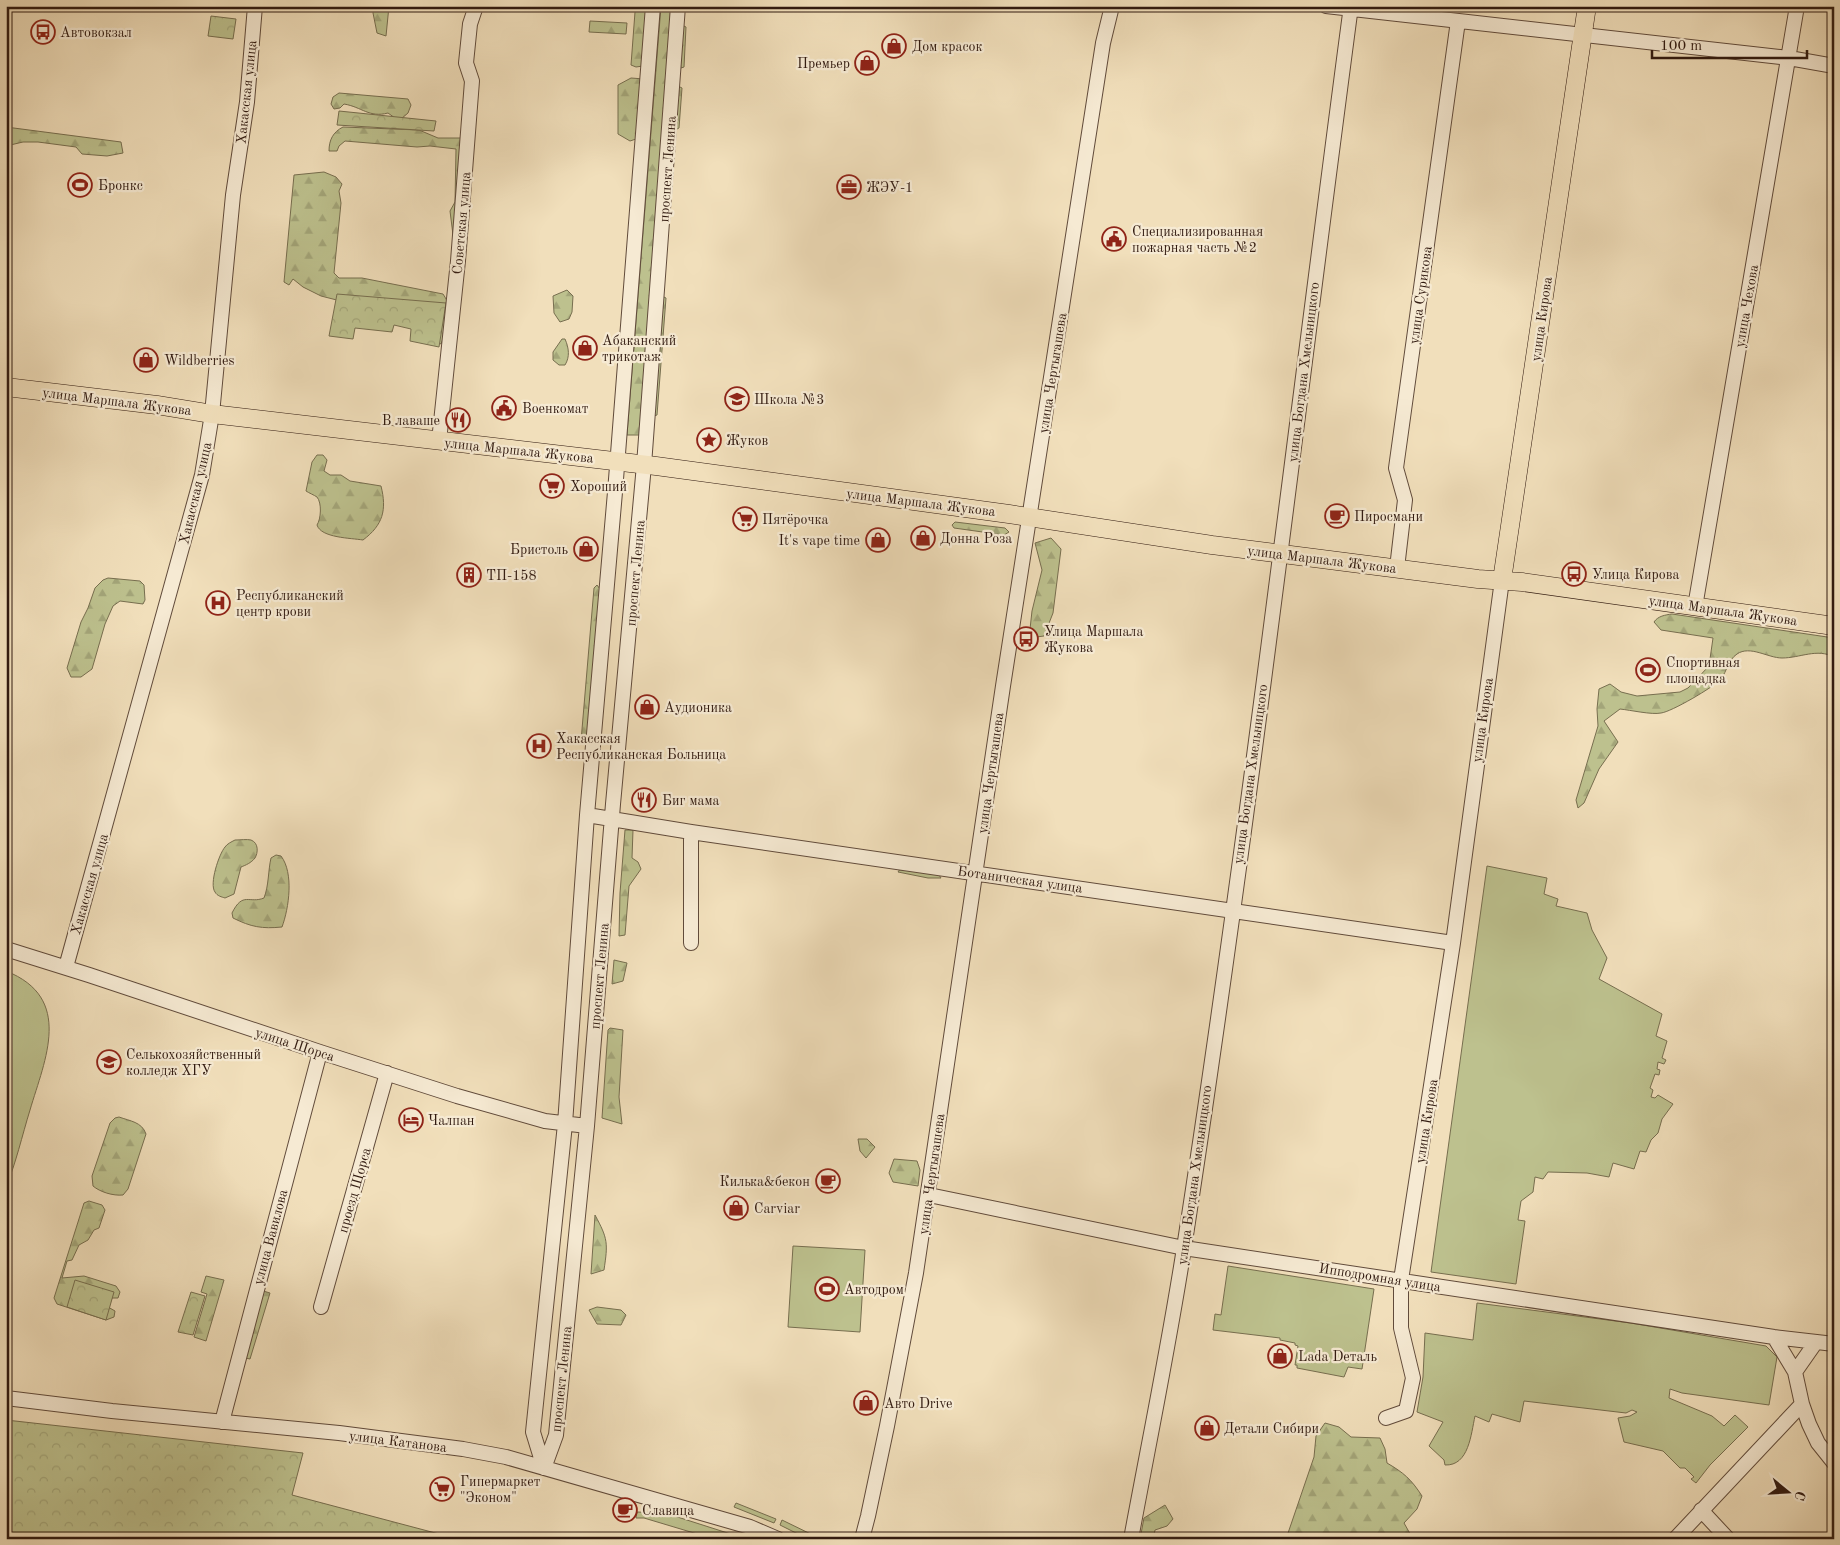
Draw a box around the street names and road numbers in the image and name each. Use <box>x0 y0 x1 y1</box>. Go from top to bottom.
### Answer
street label: Хакасская улица <box>235 39 259 145</box>
street label: проспект Ленина <box>657 115 679 223</box>
street label: Советская улица <box>451 171 473 275</box>
street label: улица Сурикова <box>1407 245 1435 345</box>
street label: улица Чехова <box>1733 264 1761 349</box>
street label: улица Кирова <box>1529 276 1555 362</box>
street label: улица Богдана Хмельницкого <box>1286 281 1322 463</box>
street label: улица Чертыгашева <box>1037 312 1069 435</box>
street label: улица Маршала Жукова <box>41 386 192 418</box>
street label: улица Маршала Жукова <box>443 436 594 466</box>
street label: Хакасская улица <box>177 441 215 546</box>
street label: улица Маршала Жукова <box>845 487 996 519</box>
street label: проспект Ленина <box>624 519 648 627</box>
street label: улица Маршала Жукова <box>1246 544 1397 576</box>
street label: улица Маршала Жукова <box>1647 594 1798 628</box>
street label: улица Кирова <box>1470 677 1496 763</box>
street label: улица Богдана Хмельницкого <box>1231 683 1271 865</box>
street label: улица Чертыгашева <box>976 712 1006 835</box>
street label: Хакасская улица <box>69 832 111 936</box>
street label: Ботаническая улица <box>956 864 1083 896</box>
street label: проспект Ленина <box>588 922 612 1030</box>
street label: улица Щорса <box>253 1026 336 1064</box>
street label: улица Кирова <box>1413 1078 1441 1164</box>
street label: улица Богдана Хмельницкого <box>1175 1084 1215 1266</box>
street label: улица Чертыгашева <box>917 1113 947 1236</box>
street label: проезд Щорса <box>336 1146 374 1234</box>
street label: улица Вавилова <box>251 1188 290 1286</box>
street label: Ипподромная улица <box>1318 1261 1442 1295</box>
street label: проспект Ленина <box>549 1325 575 1433</box>
street label: улица Катанова <box>348 1429 448 1455</box>

